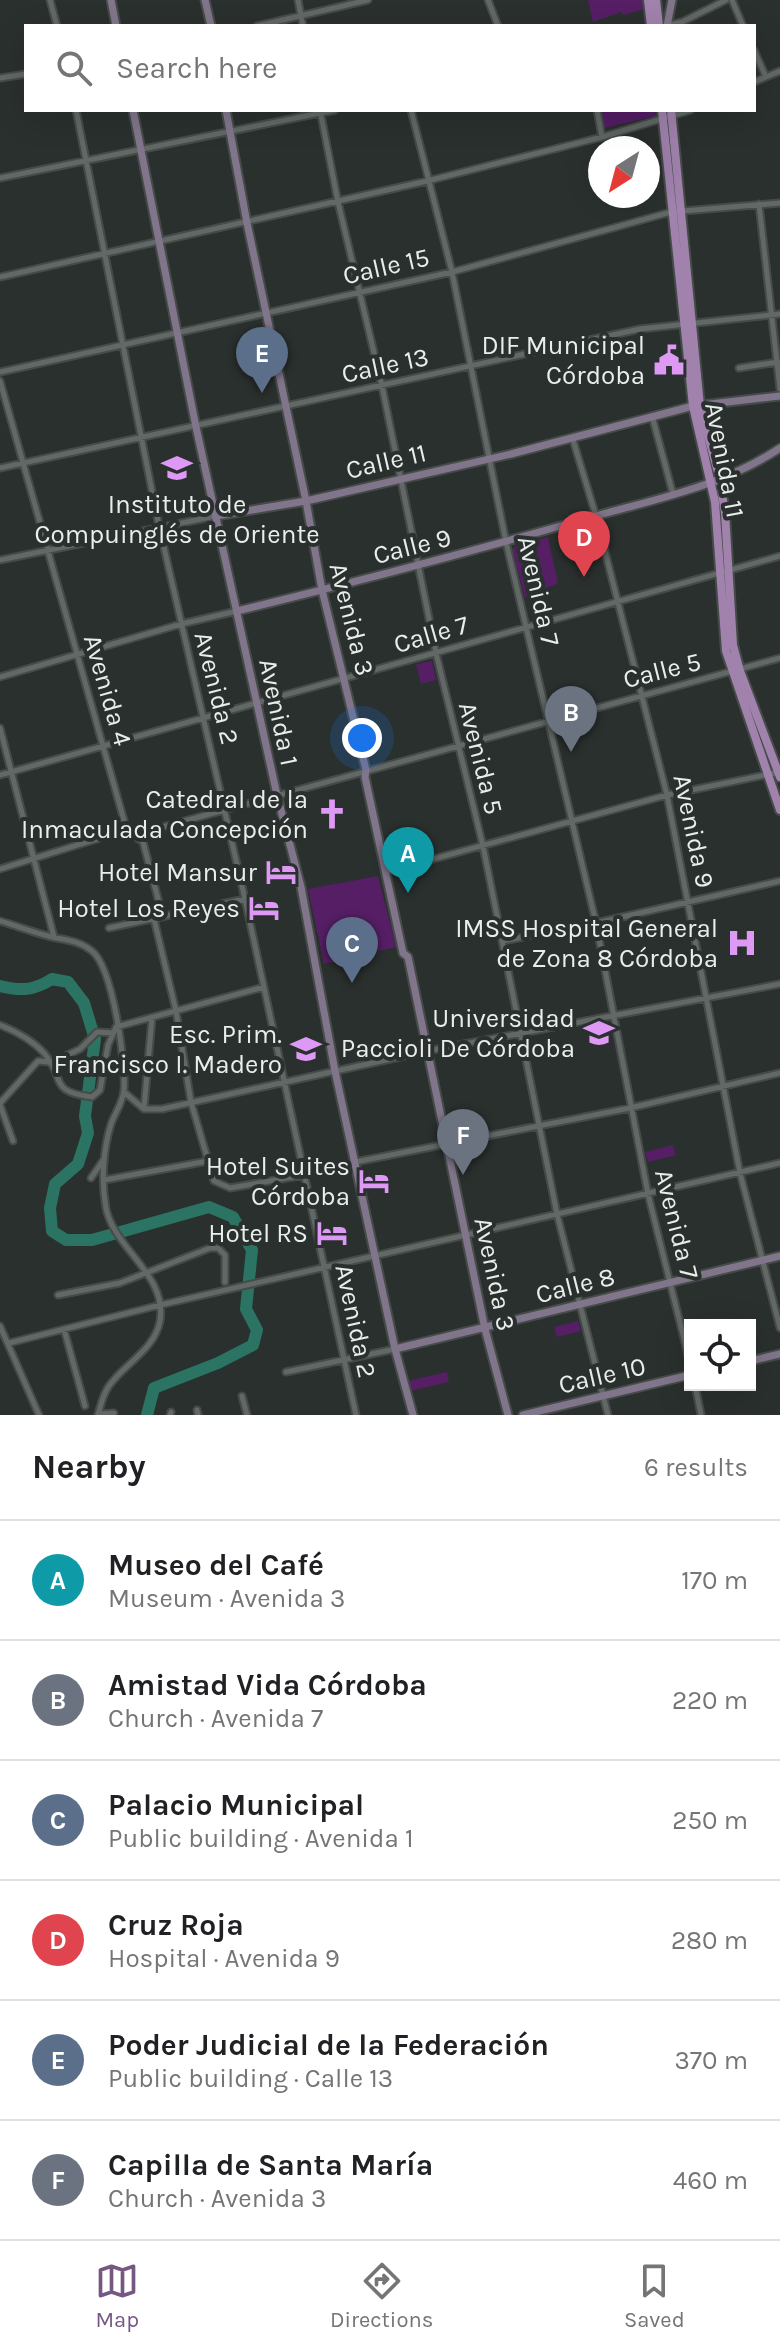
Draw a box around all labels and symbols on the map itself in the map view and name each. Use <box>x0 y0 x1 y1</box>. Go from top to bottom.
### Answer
north arrow <box>588 136 660 208</box>
street label: Calle 15 <box>340 242 432 291</box>
pin: E <box>236 327 288 393</box>
place label: DIF Municipal Córdoba <box>482 330 645 391</box>
street label: Calle 13 <box>339 341 432 390</box>
public building icon: DIF Municipal Córdoba <box>652 343 686 377</box>
street label: Avenida 11 <box>698 400 751 521</box>
street label: Calle 11 <box>343 437 429 486</box>
school or university icon: Instituto de Compuinglés de Oriente <box>160 451 194 485</box>
place label: Instituto de Compuinglés de Oriente <box>34 489 320 550</box>
pin: D <box>558 511 610 577</box>
street label: Calle 9 <box>370 522 454 571</box>
street label: Avenida 7 <box>511 533 566 649</box>
street label: Avenida 3 <box>323 559 381 679</box>
street label: Calle 7 <box>390 609 472 660</box>
street label: Avenida 2 <box>188 628 245 748</box>
street label: Avenida 4 <box>77 631 138 750</box>
street label: Calle 5 <box>620 646 704 695</box>
street label: Avenida 1 <box>252 656 305 768</box>
pin: B <box>545 686 597 752</box>
street label: Avenida 5 <box>452 699 509 818</box>
your location <box>342 718 382 758</box>
street label: Avenida 9 <box>666 772 721 891</box>
place label: Catedral de la Inmaculada Concepción <box>21 784 308 845</box>
church icon: Catedral de la Inmaculada Concepción <box>315 797 349 831</box>
pin: A <box>382 827 434 893</box>
hotel icon: Hotel Mansur <box>264 855 298 889</box>
place label: Hotel Mansur <box>98 857 258 888</box>
hotel icon: Hotel Los Reyes <box>247 891 281 925</box>
place label: Hotel Los Reyes <box>57 893 240 924</box>
place label: IMSS Hospital General de Zona 8 Córdoba <box>455 913 718 974</box>
pin: C <box>326 917 378 983</box>
hospital icon: IMSS Hospital General de Zona 8 Córdoba <box>725 926 759 960</box>
place label: Universidad Paccioli De Córdoba <box>341 1003 575 1064</box>
school or university icon: Universidad Paccioli De Córdoba <box>582 1016 616 1050</box>
place label: Esc. Prim. Francisco I. Madero <box>54 1019 282 1080</box>
school or university icon: Esc. Prim. Francisco I. Madero <box>289 1032 323 1066</box>
pin: F <box>437 1109 489 1175</box>
place label: Hotel Suites Córdoba <box>206 1151 350 1212</box>
hotel icon: Hotel Suites Córdoba <box>357 1164 391 1198</box>
street label: Avenida 7 <box>648 1166 705 1282</box>
street label: Avenida 3 <box>467 1214 522 1334</box>
hotel icon: Hotel RS <box>315 1216 349 1250</box>
place label: Hotel RS <box>208 1218 308 1249</box>
street label: Calle 8 <box>532 1261 618 1310</box>
street label: Avenida 2 <box>328 1262 383 1381</box>
street label: Calle 10 <box>556 1350 649 1401</box>

